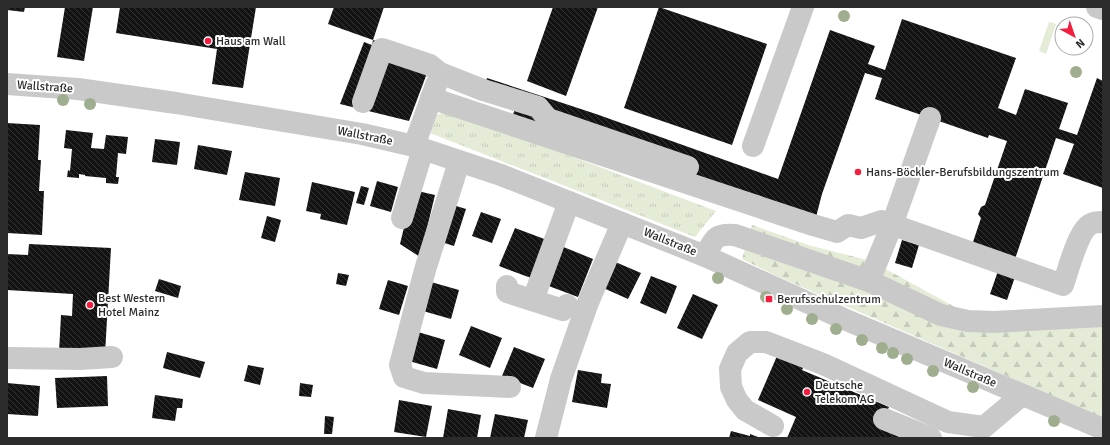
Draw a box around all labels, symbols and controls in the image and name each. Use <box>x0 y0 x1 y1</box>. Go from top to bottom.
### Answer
north arrow <box>1054 16 1094 56</box>
place label: Haus am Wall <box>216 34 286 49</box>
marker: Haus am Wall <box>203 36 213 46</box>
text: N <box>1073 36 1087 51</box>
street label: Wallstraße <box>16 78 74 96</box>
street label: Wallstraße <box>336 123 394 149</box>
place label: Hans-Böckler-Berufsbildungszentrum <box>866 165 1059 180</box>
marker: Hans-Böckler-Berufsbildungszentrum <box>853 167 863 177</box>
street label: Wallstraße <box>641 225 699 259</box>
place label: Best Western Hotel Mainz <box>98 291 165 320</box>
place label: Berufsschulzentrum <box>777 292 881 307</box>
marker: Berufsschulzentrum <box>764 294 774 304</box>
marker: Best Western Hotel Mainz <box>85 300 95 310</box>
street label: Wallstraße <box>941 355 999 391</box>
place label: Deutsche Telekom AG <box>815 378 874 407</box>
marker: Deutsche Telekom AG <box>802 387 812 397</box>

